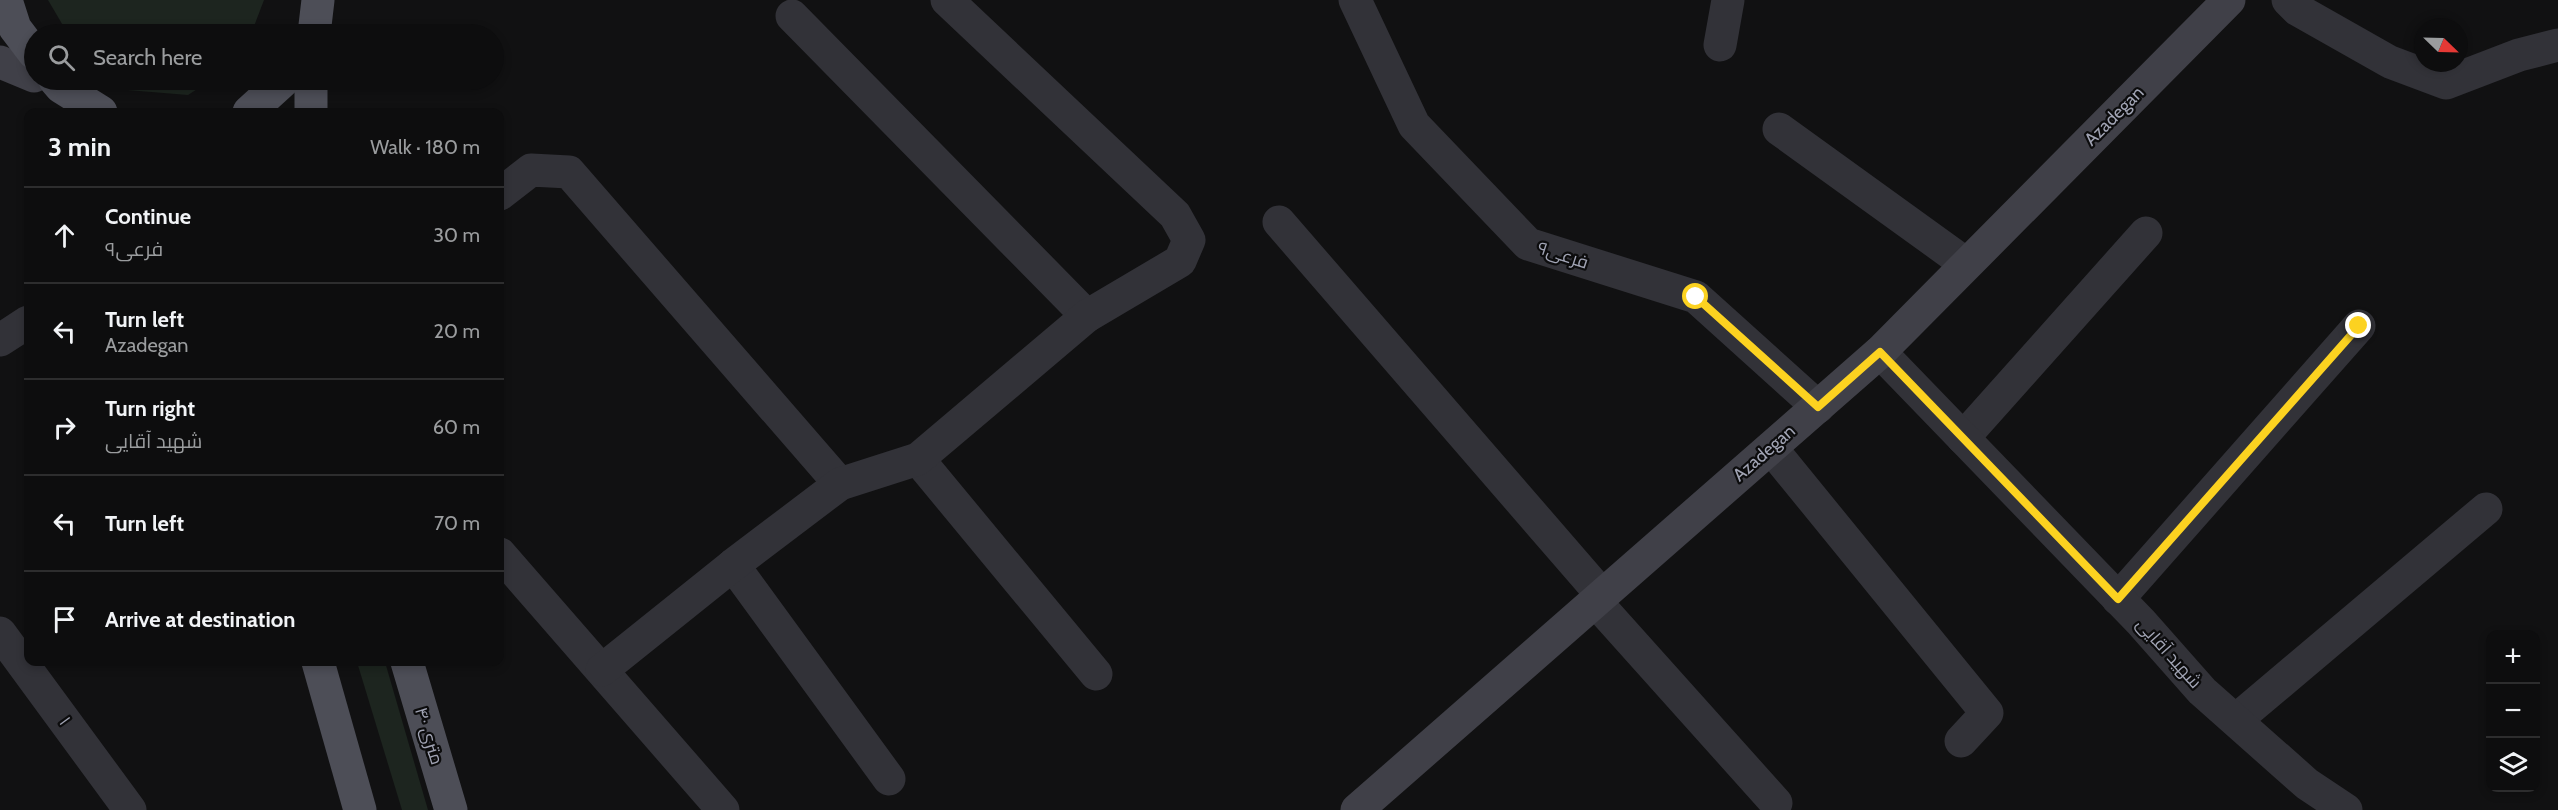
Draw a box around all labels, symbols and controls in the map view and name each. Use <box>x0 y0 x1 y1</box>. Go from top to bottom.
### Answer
north arrow <box>2414 18 2468 72</box>
search box <box>24 24 504 90</box>
icon: search <box>45 41 78 74</box>
text: Search here <box>93 44 202 71</box>
street label: Azadegan <box>2080 82 2148 150</box>
text: 3 min <box>48 131 111 163</box>
text: Walk · 180 m <box>370 135 480 159</box>
text: Continue <box>105 203 191 230</box>
icon: ahead <box>48 219 81 252</box>
text: 30 m <box>433 223 480 247</box>
street label: فرعی۹ <box>1535 236 1591 274</box>
text: فرعی۹ <box>105 237 163 261</box>
route start <box>1682 283 1708 309</box>
text: Turn left <box>105 306 184 333</box>
route end <box>2345 312 2371 338</box>
icon: left <box>48 315 81 348</box>
text: 20 m <box>434 319 480 343</box>
text: Azadegan <box>105 333 188 357</box>
text: Turn right <box>105 395 195 422</box>
icon: right <box>48 411 81 444</box>
text: 60 m <box>433 415 480 439</box>
street label: Azadegan <box>1728 420 1800 486</box>
text: شهید آقایی <box>105 429 202 453</box>
icon: left <box>48 507 81 540</box>
text: Turn left <box>105 510 184 537</box>
text: 70 m <box>434 511 480 535</box>
icon: arrive <box>48 603 81 636</box>
text: Arrive at destination <box>105 606 295 633</box>
street label: شهید آقایی <box>2132 613 2206 693</box>
map controls <box>2486 630 2540 792</box>
button: + <box>2486 630 2540 684</box>
button: − <box>2486 684 2540 738</box>
street label: ۴۰ متری <box>410 705 448 767</box>
street label: ۱ <box>54 712 76 730</box>
button: layers <box>2486 738 2540 792</box>

